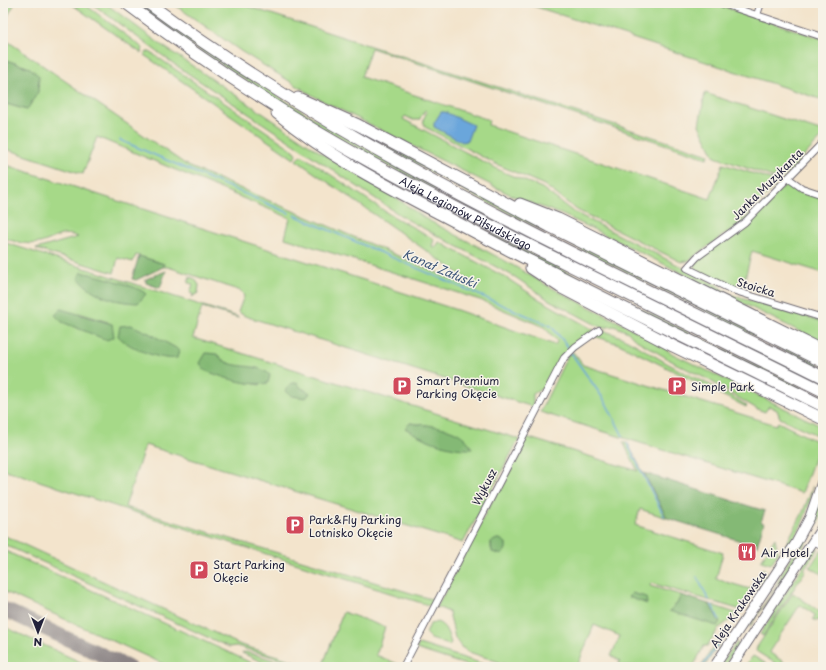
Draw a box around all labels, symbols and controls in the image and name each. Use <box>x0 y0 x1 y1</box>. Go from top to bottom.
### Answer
street label: Janka Muzykanta <box>727 144 807 224</box>
street label: Aleja Legionów Piłsudskiego <box>397 171 535 254</box>
water label: Kanał Załuski <box>400 244 482 293</box>
street label: Stoicka <box>735 273 777 301</box>
place label: Smart Premium Parking Okęcie <box>416 372 499 402</box>
parking icon: Smart Premium Parking Okęcie <box>391 375 413 397</box>
parking icon: Simple Park <box>666 375 688 397</box>
place label: Simple Park <box>691 378 755 395</box>
street label: Wykusz <box>467 466 501 508</box>
place label: Park&Fly Parking Lotnisko Okęcie <box>309 511 401 541</box>
parking icon: Park&Fly Parking Lotnisko Okęcie <box>284 514 306 536</box>
restaurant icon: Air Hotel <box>736 541 758 563</box>
place label: Air Hotel <box>761 544 809 561</box>
place label: Start Parking Okęcie <box>213 556 285 586</box>
parking icon: Start Parking Okęcie <box>188 559 210 581</box>
street label: Aleja Krakowska <box>706 566 771 651</box>
north arrow <box>18 612 58 652</box>
text: N <box>33 634 42 651</box>

